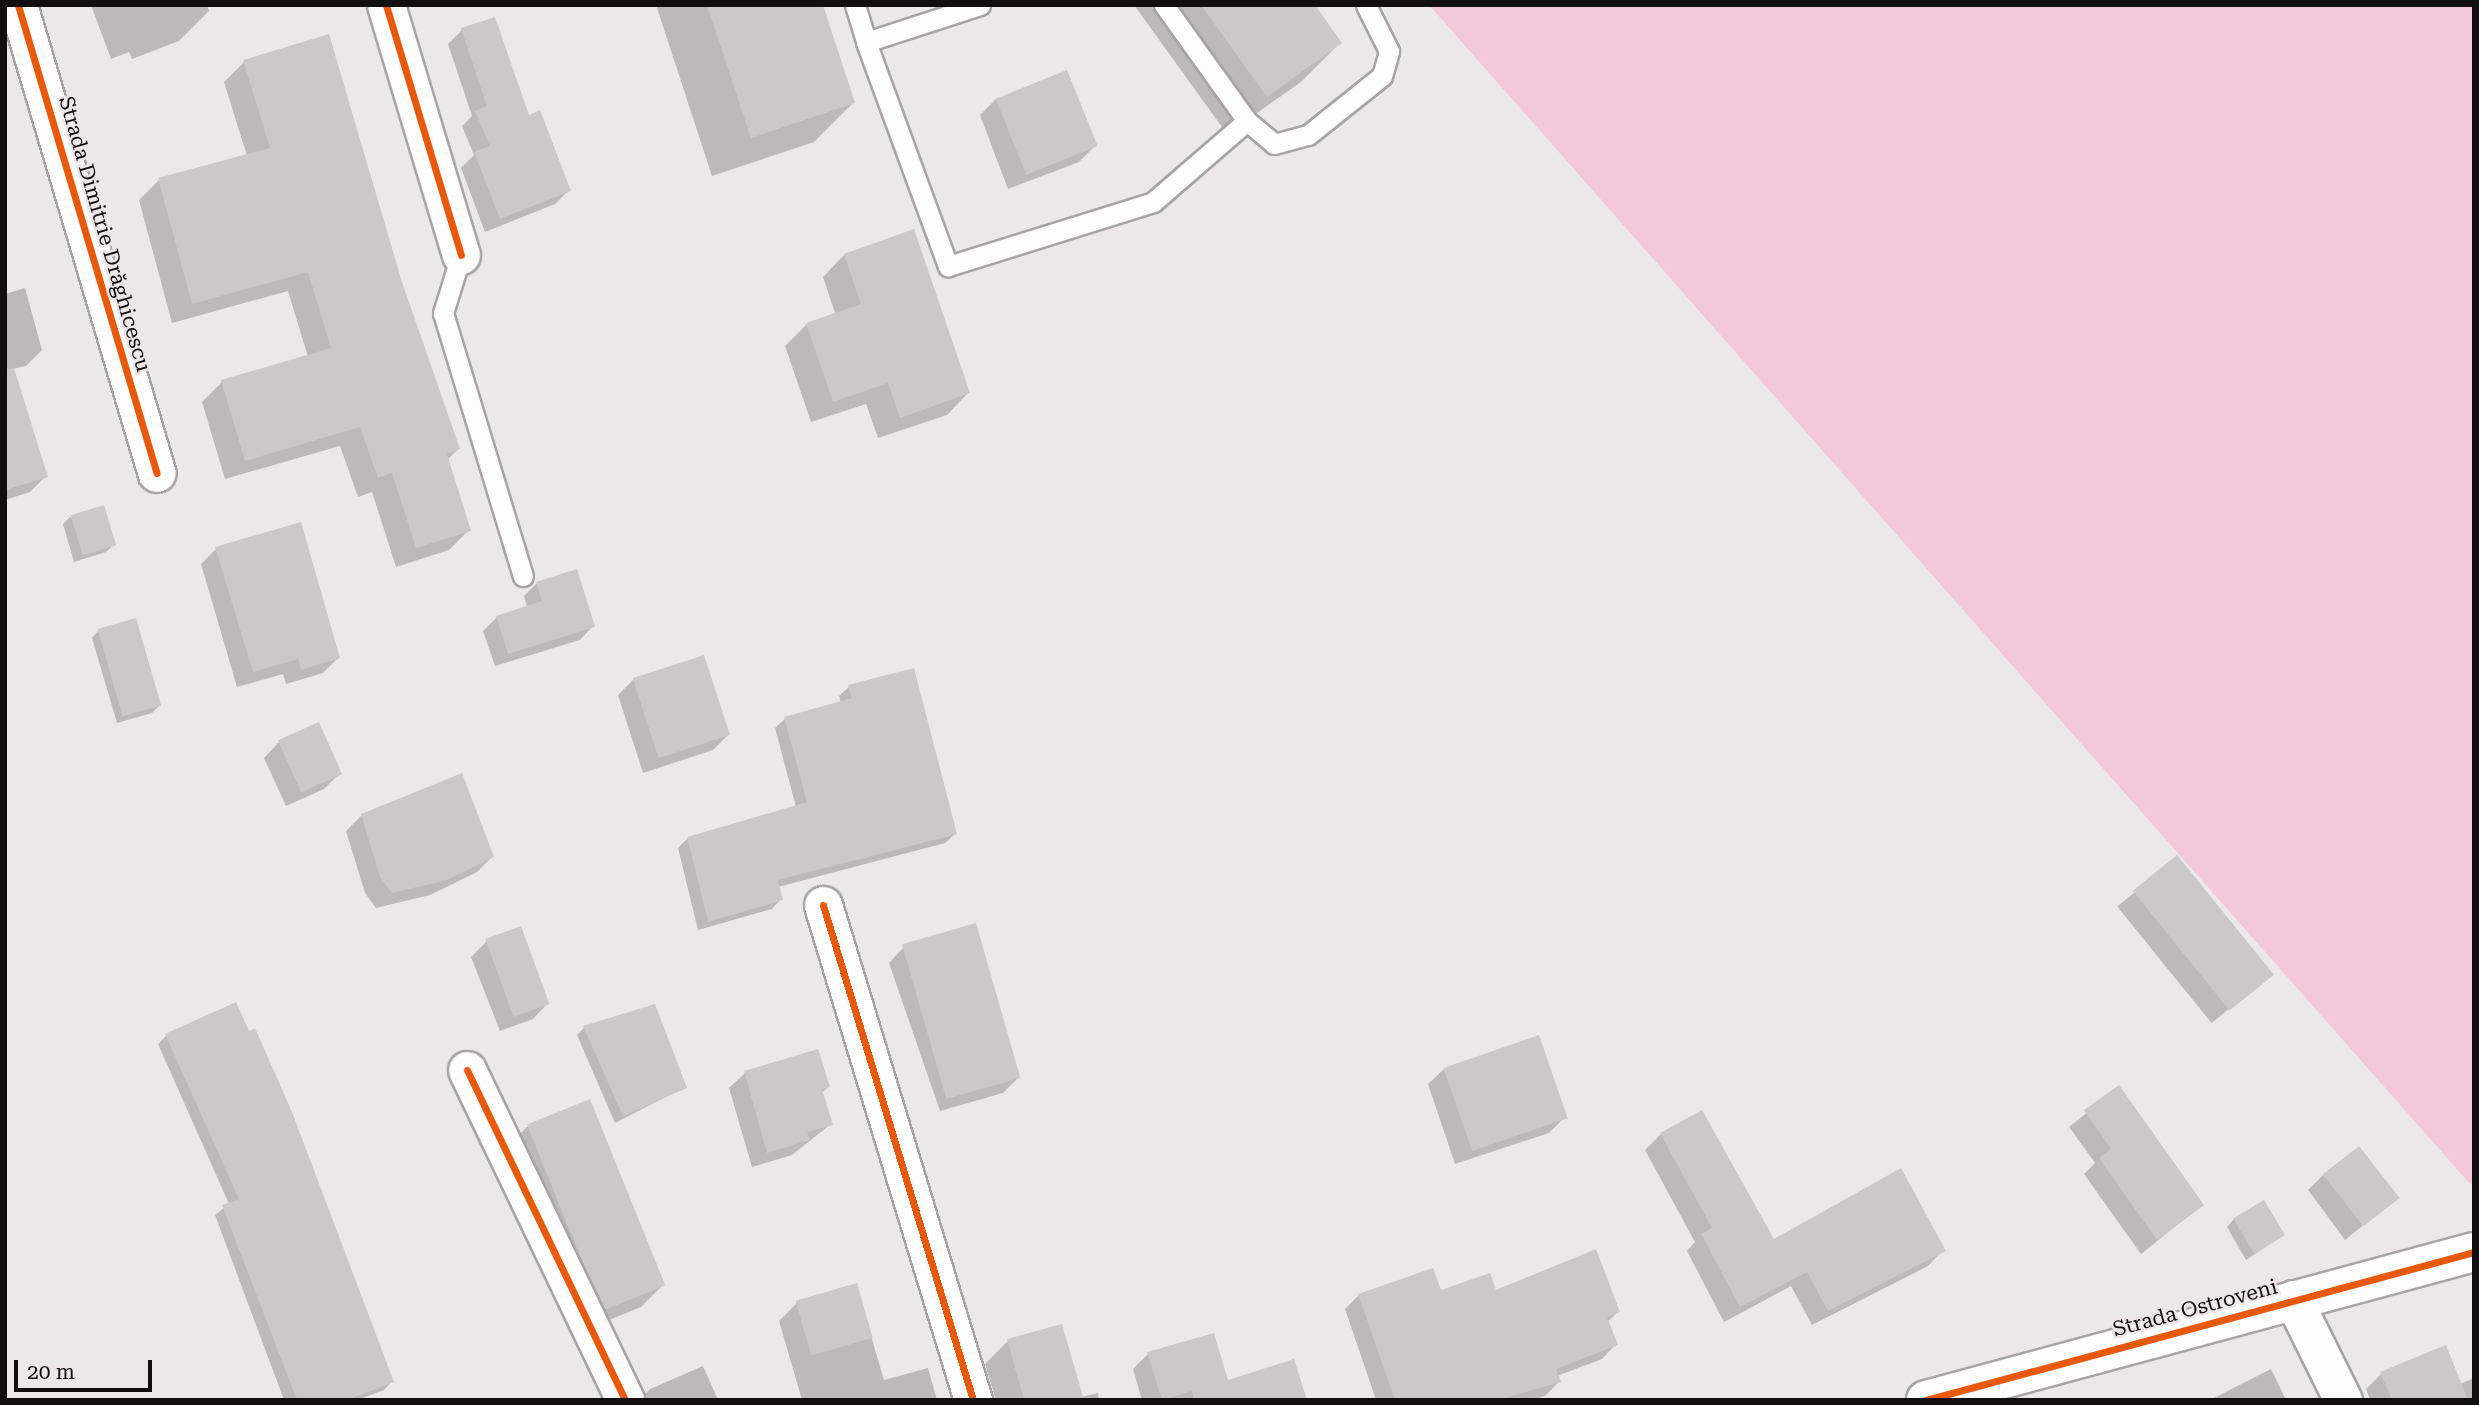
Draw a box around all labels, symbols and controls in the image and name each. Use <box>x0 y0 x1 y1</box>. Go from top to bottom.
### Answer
street label: Strada Dimitrie Drăghicescu <box>54 93 156 375</box>
street label: Strada Ostroveni <box>2110 1274 2280 1342</box>
scale bar <box>18 1346 156 1390</box>
text: 20 m <box>27 1360 75 1384</box>

